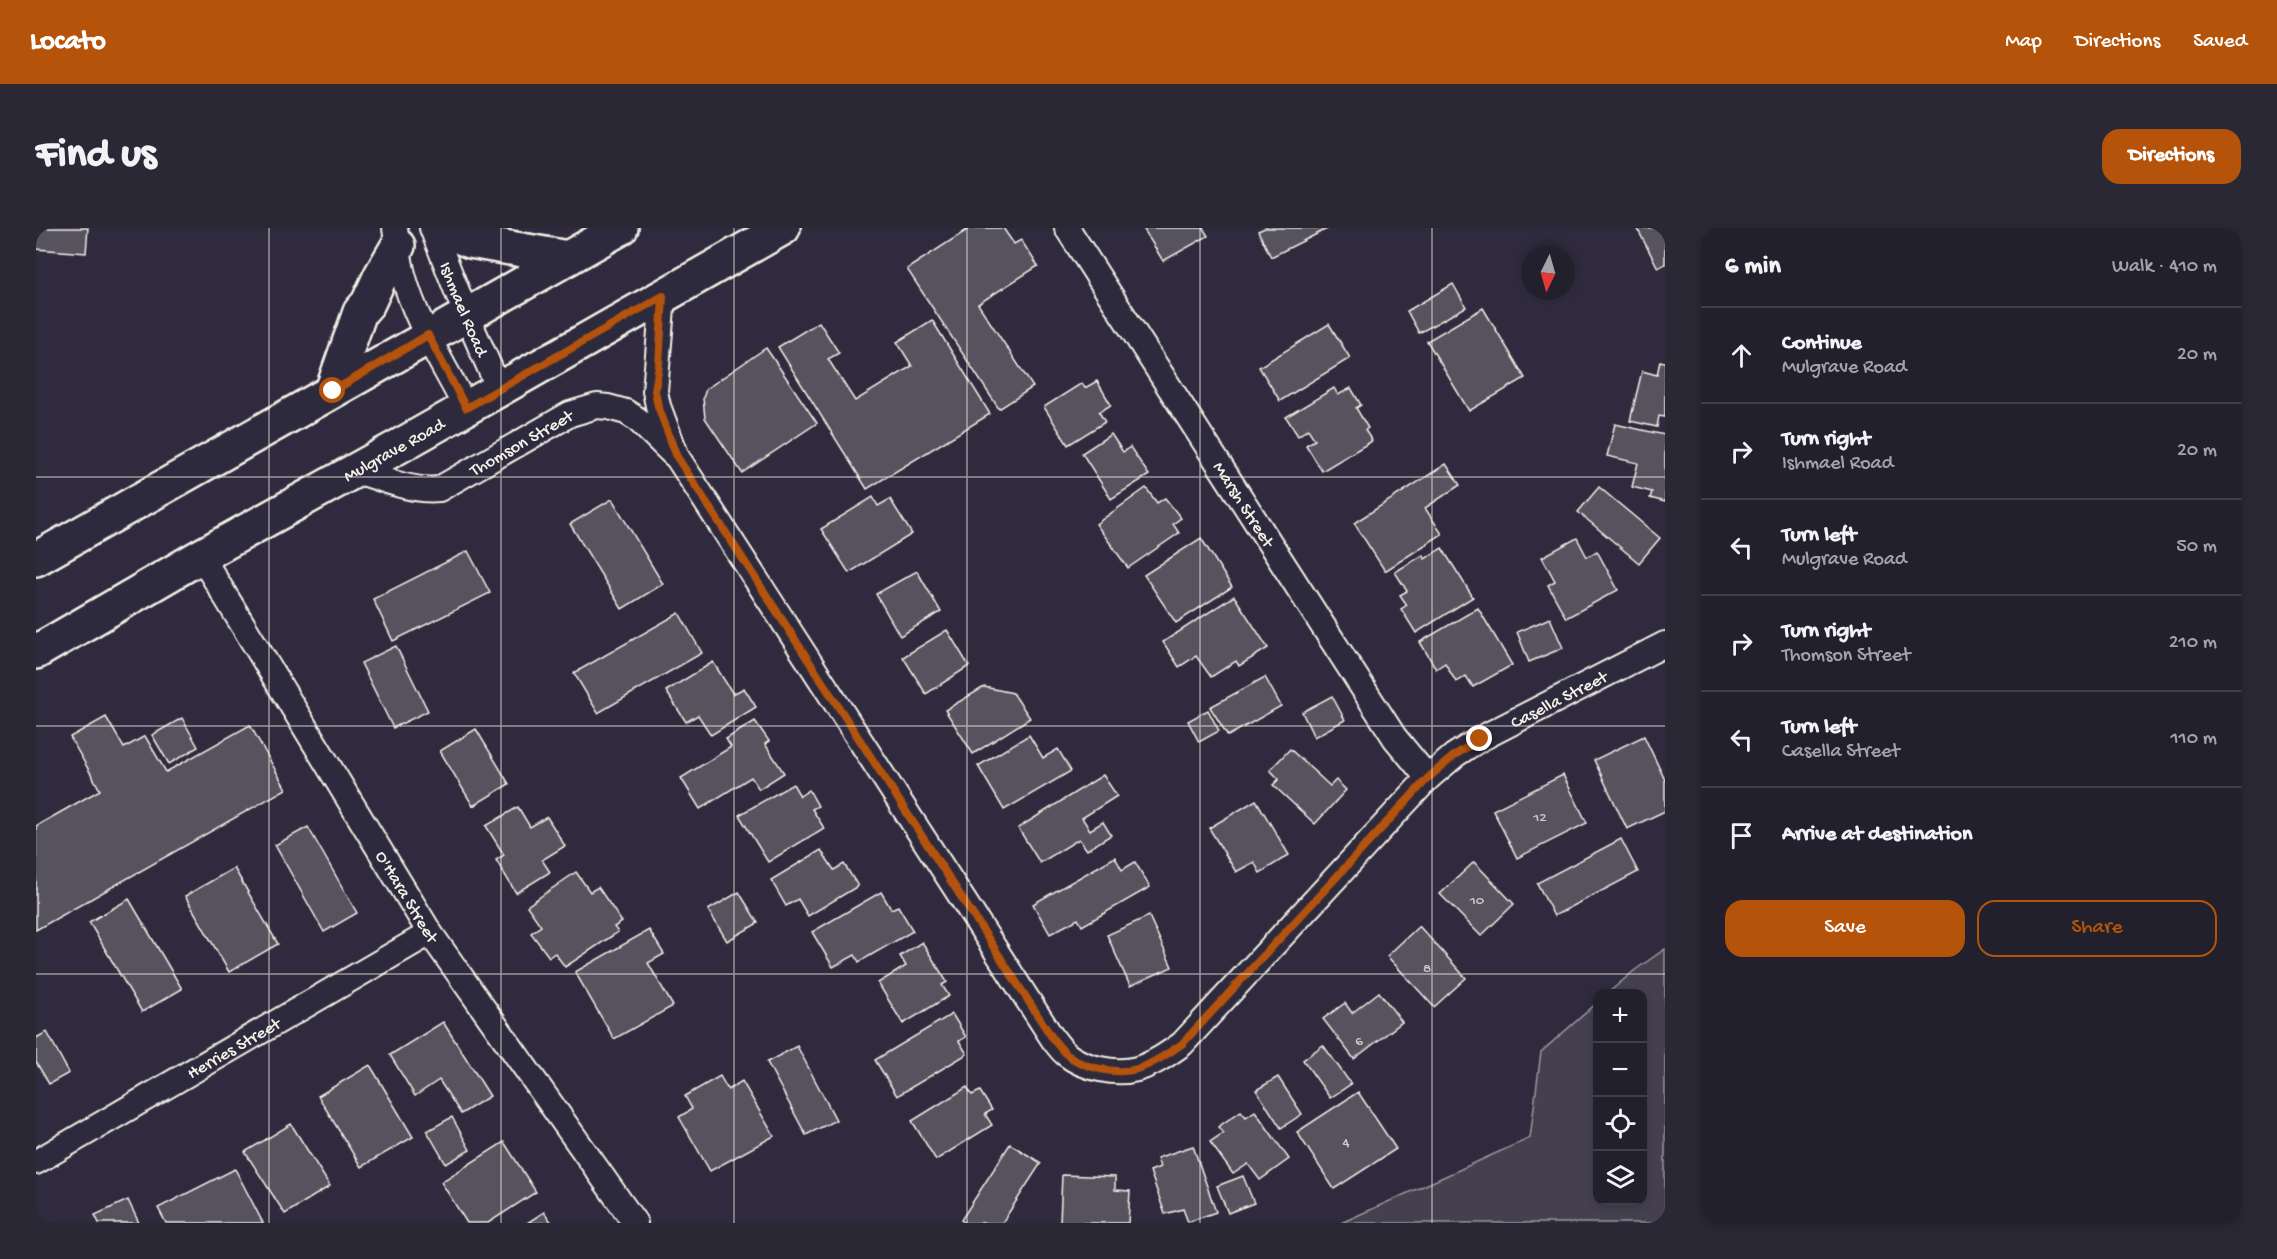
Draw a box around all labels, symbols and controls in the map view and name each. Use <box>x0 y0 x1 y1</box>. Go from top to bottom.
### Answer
text: Locato <box>30 26 106 59</box>
text: Map <box>2005 30 2042 55</box>
text: Directions <box>2075 30 2160 55</box>
text: Saved <box>2193 30 2247 55</box>
button: Directions <box>2102 129 2241 184</box>
text: Find us <box>36 132 156 181</box>
north arrow <box>1521 246 1575 300</box>
text: 6 min <box>1725 252 1781 283</box>
text: Walk · 410 m <box>2112 256 2217 279</box>
street label: Ishmael Road <box>433 259 492 361</box>
text: Continue <box>1782 331 1862 357</box>
icon: ahead <box>1725 339 1758 372</box>
text: 20 m <box>2177 344 2217 367</box>
text: Mulgrave Road <box>1782 357 1907 380</box>
route start <box>319 377 345 403</box>
street label: Thomson Street <box>466 406 579 483</box>
street label: Mulgrave Road <box>340 414 450 488</box>
text: Turn right <box>1782 427 1870 453</box>
icon: right <box>1725 435 1758 468</box>
text: 20 m <box>2177 440 2217 463</box>
text: Ishmael Road <box>1782 453 1893 476</box>
street label: Marsh Street <box>1207 459 1278 553</box>
text: Turn left <box>1782 523 1856 549</box>
icon: left <box>1725 531 1758 564</box>
text: 50 m <box>2176 536 2217 559</box>
text: Mulgrave Road <box>1782 549 1907 572</box>
text: Turn right <box>1782 619 1870 645</box>
icon: right <box>1725 627 1758 660</box>
text: 210 m <box>2169 632 2217 655</box>
text: Thomson Street <box>1782 645 1910 668</box>
street label: Casella Street <box>1508 667 1613 734</box>
text: Turn left <box>1782 715 1856 741</box>
icon: left <box>1725 723 1758 756</box>
route end <box>1466 725 1492 751</box>
text: 110 m <box>2171 728 2217 751</box>
text: Casella Street <box>1782 741 1900 764</box>
house number: 12 <box>1532 809 1547 827</box>
icon: arrive <box>1725 819 1758 852</box>
text: Arrive at destination <box>1782 822 1972 848</box>
street label: O'Hara Street <box>369 847 443 949</box>
house number: 10 <box>1469 892 1485 910</box>
button: Save <box>1725 900 1965 957</box>
button: Share <box>1977 900 2217 957</box>
house number: 8 <box>1423 960 1431 978</box>
map controls <box>1593 989 1647 1205</box>
button: + <box>1593 989 1647 1043</box>
street label: Herries Street <box>184 1013 286 1085</box>
house number: 6 <box>1355 1033 1363 1051</box>
button: − <box>1593 1043 1647 1097</box>
button: locate <box>1593 1097 1647 1151</box>
house number: 4 <box>1342 1134 1350 1152</box>
button: layers <box>1593 1151 1647 1205</box>

